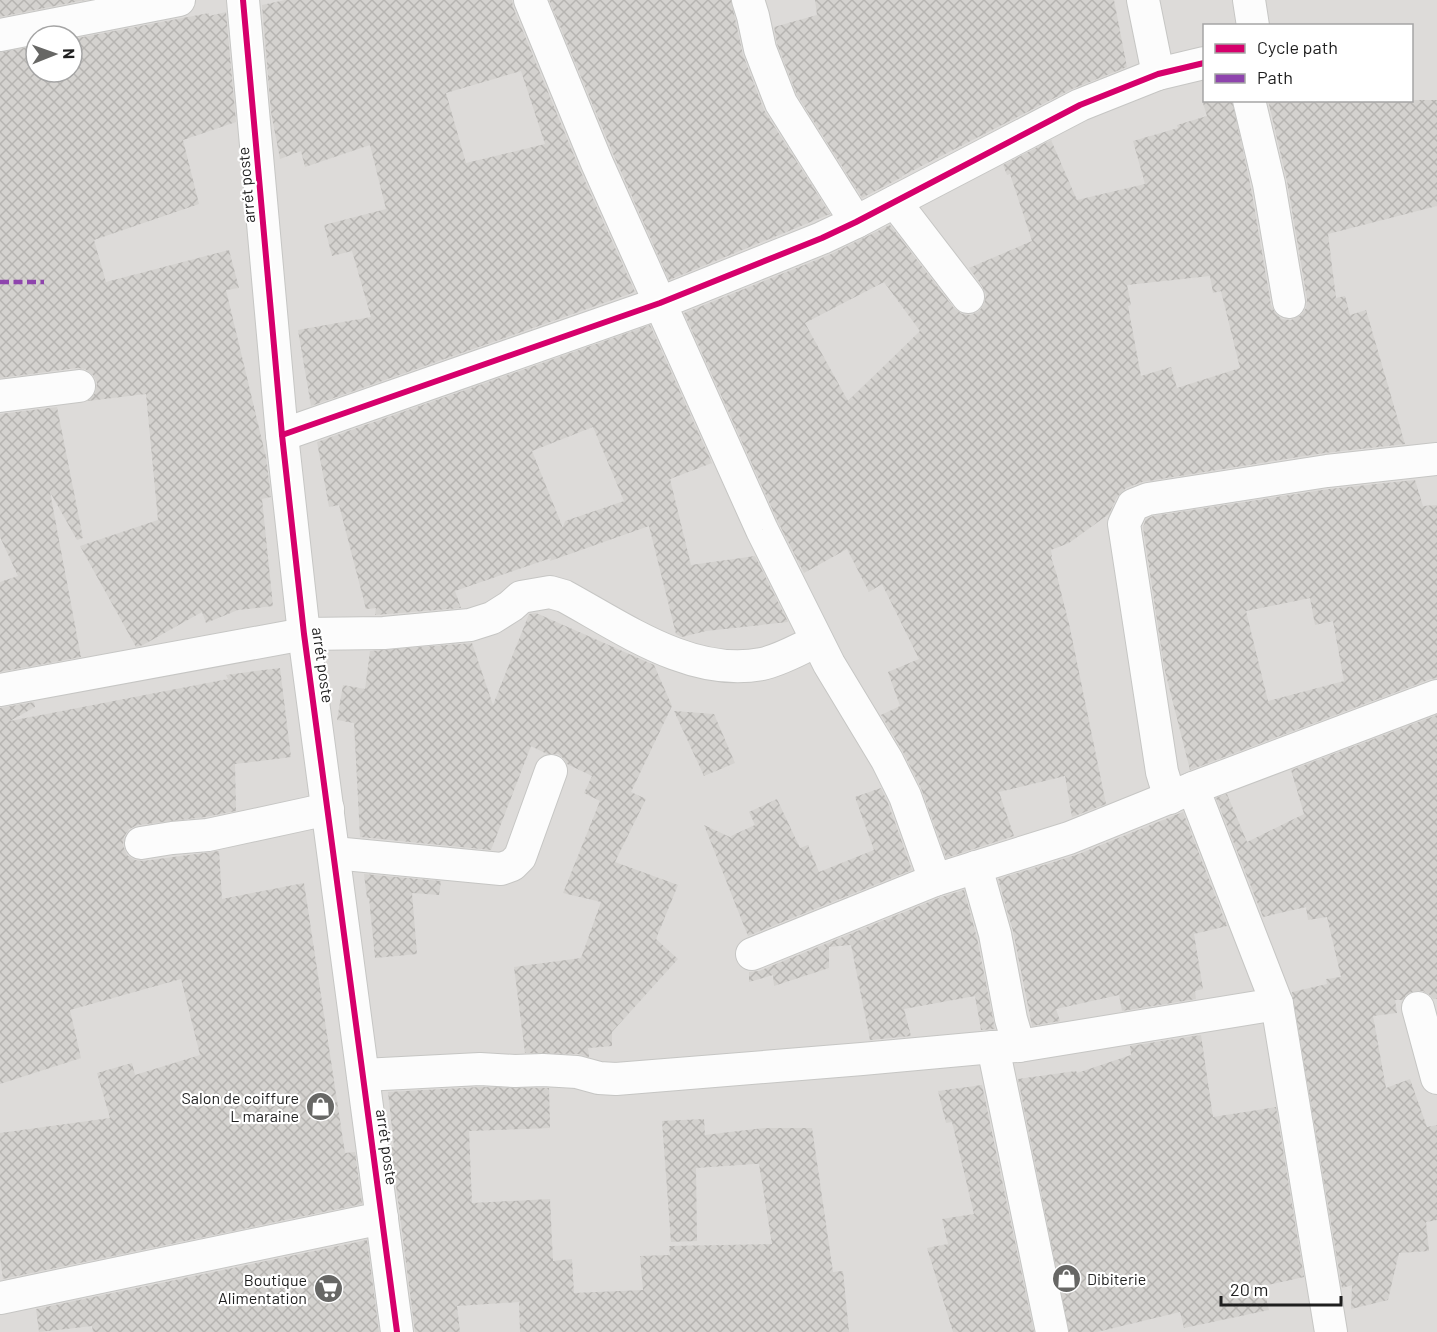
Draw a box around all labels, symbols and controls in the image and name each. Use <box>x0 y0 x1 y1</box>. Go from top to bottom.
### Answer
north arrow <box>24 24 84 84</box>
legend <box>1203 24 1413 102</box>
text: Cycle path <box>1257 36 1338 58</box>
text: N <box>60 48 79 59</box>
text: Path <box>1257 66 1293 88</box>
street label: arrét poste <box>233 146 258 224</box>
street label: arrét poste <box>309 626 338 704</box>
place label: Salon de coiffure L maraine <box>182 1088 299 1125</box>
shop icon: Salon de coiffure L maraine <box>304 1091 336 1123</box>
street label: arrét poste <box>373 1108 402 1186</box>
shop icon: Dibiterie <box>1050 1263 1082 1295</box>
place label: Dibiterie <box>1087 1269 1146 1288</box>
scale bar <box>1221 1269 1341 1307</box>
place label: Boutique Alimentation <box>218 1270 307 1307</box>
supermarket icon: Boutique Alimentation <box>312 1273 344 1305</box>
text: 20 m <box>1230 1278 1268 1300</box>

